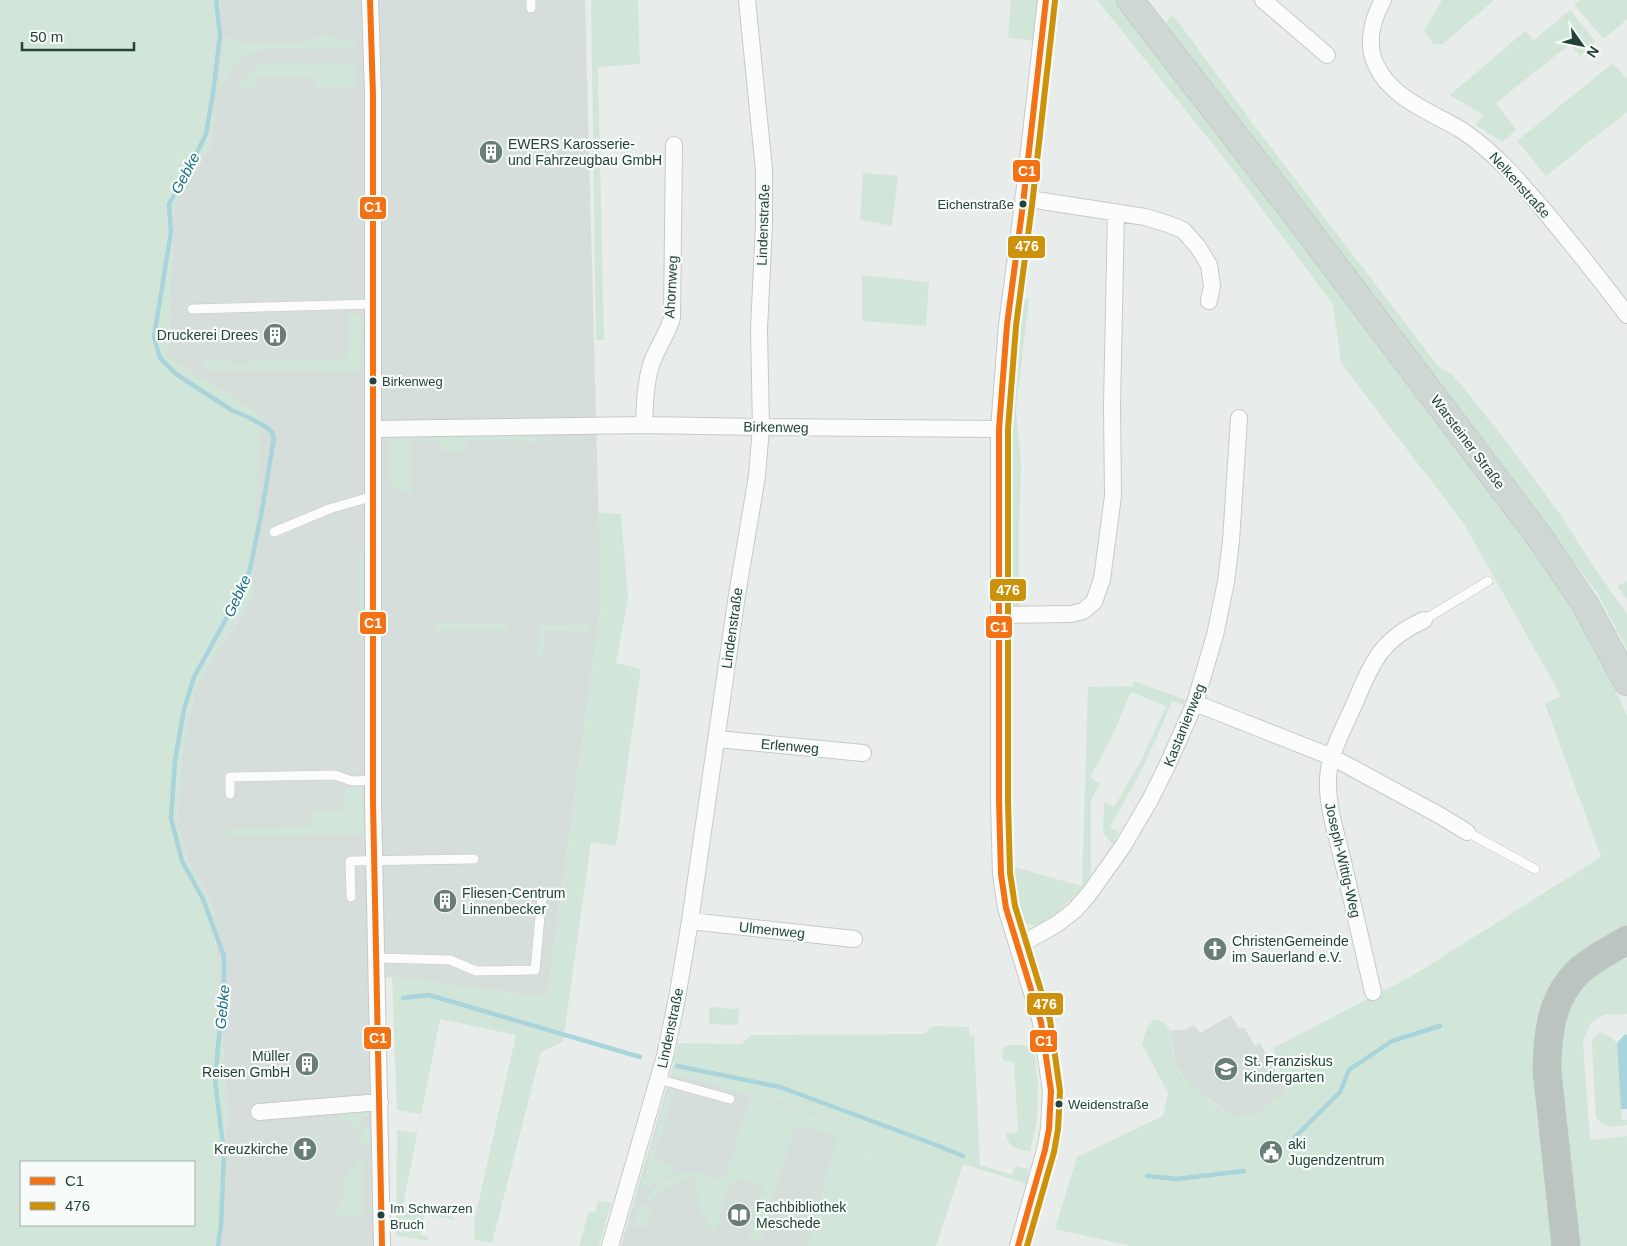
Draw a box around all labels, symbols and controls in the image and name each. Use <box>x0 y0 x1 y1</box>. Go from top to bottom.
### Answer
scale bar <box>22 20 135 52</box>
north arrow <box>1557 20 1607 70</box>
text: 50 m <box>30 28 63 45</box>
text: N <box>1583 43 1602 61</box>
place label: EWERS Karosserie- und Fahrzeugbau GmbH <box>508 136 662 168</box>
building icon: EWERS Karosserie- und Fahrzeugbau GmbH <box>478 139 504 165</box>
water label: Gebke <box>167 149 203 197</box>
street label: Nelkenstraße <box>1486 149 1554 221</box>
line badge: C1 <box>1012 159 1041 183</box>
text: C1 <box>1018 163 1036 179</box>
street label: Lindenstraße <box>754 184 772 266</box>
line badge: C1 <box>359 196 387 220</box>
place label: Eichenstraße <box>937 197 1014 212</box>
text: C1 <box>364 199 382 215</box>
marker: Eichenstraße <box>1018 199 1028 209</box>
line badge: 476 <box>1007 235 1046 259</box>
text: 476 <box>1015 238 1039 254</box>
street label: Ahornweg <box>661 255 681 319</box>
building icon: Druckerei Drees <box>262 322 288 348</box>
place label: Druckerei Drees <box>157 327 258 343</box>
place label: Birkenweg <box>382 374 443 389</box>
marker: Birkenweg <box>368 376 378 386</box>
street label: Warsteiner Straße <box>1428 392 1509 492</box>
street label: Birkenweg <box>743 418 809 436</box>
water label: Gebke <box>220 572 254 620</box>
line badge: 476 <box>989 578 1027 602</box>
text: 476 <box>996 582 1020 598</box>
street label: Lindenstraße <box>718 586 746 670</box>
line badge: C1 <box>359 611 387 635</box>
text: C1 <box>364 615 382 631</box>
line badge: C1 <box>985 615 1013 639</box>
text: C1 <box>990 619 1008 635</box>
street label: Kastanienweg <box>1160 681 1208 769</box>
street label: Erlenweg <box>760 735 820 757</box>
street label: Joseph-Wittig-Weg <box>1322 801 1364 919</box>
place label: Fliesen-Centrum Linnenbecker <box>462 885 565 917</box>
building icon: Fliesen-Centrum Linnenbecker <box>432 888 458 914</box>
street label: Ulmenweg <box>738 919 806 941</box>
place label: ChristenGemeinde im Sauerland e.V. <box>1232 933 1349 965</box>
church icon: ChristenGemeinde im Sauerland e.V. <box>1202 936 1228 962</box>
water label: Gebke <box>212 984 232 1030</box>
street label: Lindenstraße <box>654 986 686 1070</box>
line badge: 476 <box>1026 992 1064 1016</box>
text: 476 <box>1033 996 1057 1012</box>
line badge: C1 <box>363 1026 392 1050</box>
line badge: C1 <box>1029 1029 1058 1053</box>
text: C1 <box>369 1030 387 1046</box>
text: C1 <box>1035 1033 1053 1049</box>
place label: Müller Reisen GmbH <box>202 1048 290 1080</box>
building icon: Müller Reisen GmbH <box>294 1051 320 1077</box>
place label: St. Franziskus Kindergarten <box>1244 1053 1333 1085</box>
school or university icon: St. Franziskus Kindergarten <box>1213 1056 1239 1082</box>
place label: Weidenstraße <box>1068 1097 1149 1112</box>
marker: Weidenstraße <box>1054 1099 1064 1109</box>
church icon: Kreuzkirche <box>292 1136 318 1162</box>
place label: aki Jugendzentrum <box>1288 1136 1385 1168</box>
public building icon: aki Jugendzentrum <box>1258 1139 1284 1165</box>
place label: Kreuzkirche <box>214 1141 288 1157</box>
legend <box>20 1161 195 1226</box>
text: C1 <box>65 1172 84 1189</box>
text: 476 <box>65 1197 90 1214</box>
place label: Fachbibliothek Meschede <box>756 1199 847 1231</box>
place label: Im Schwarzen Bruch <box>390 1201 472 1232</box>
library icon: Fachbibliothek Meschede <box>726 1202 752 1228</box>
marker: Im Schwarzen Bruch <box>376 1210 386 1220</box>

